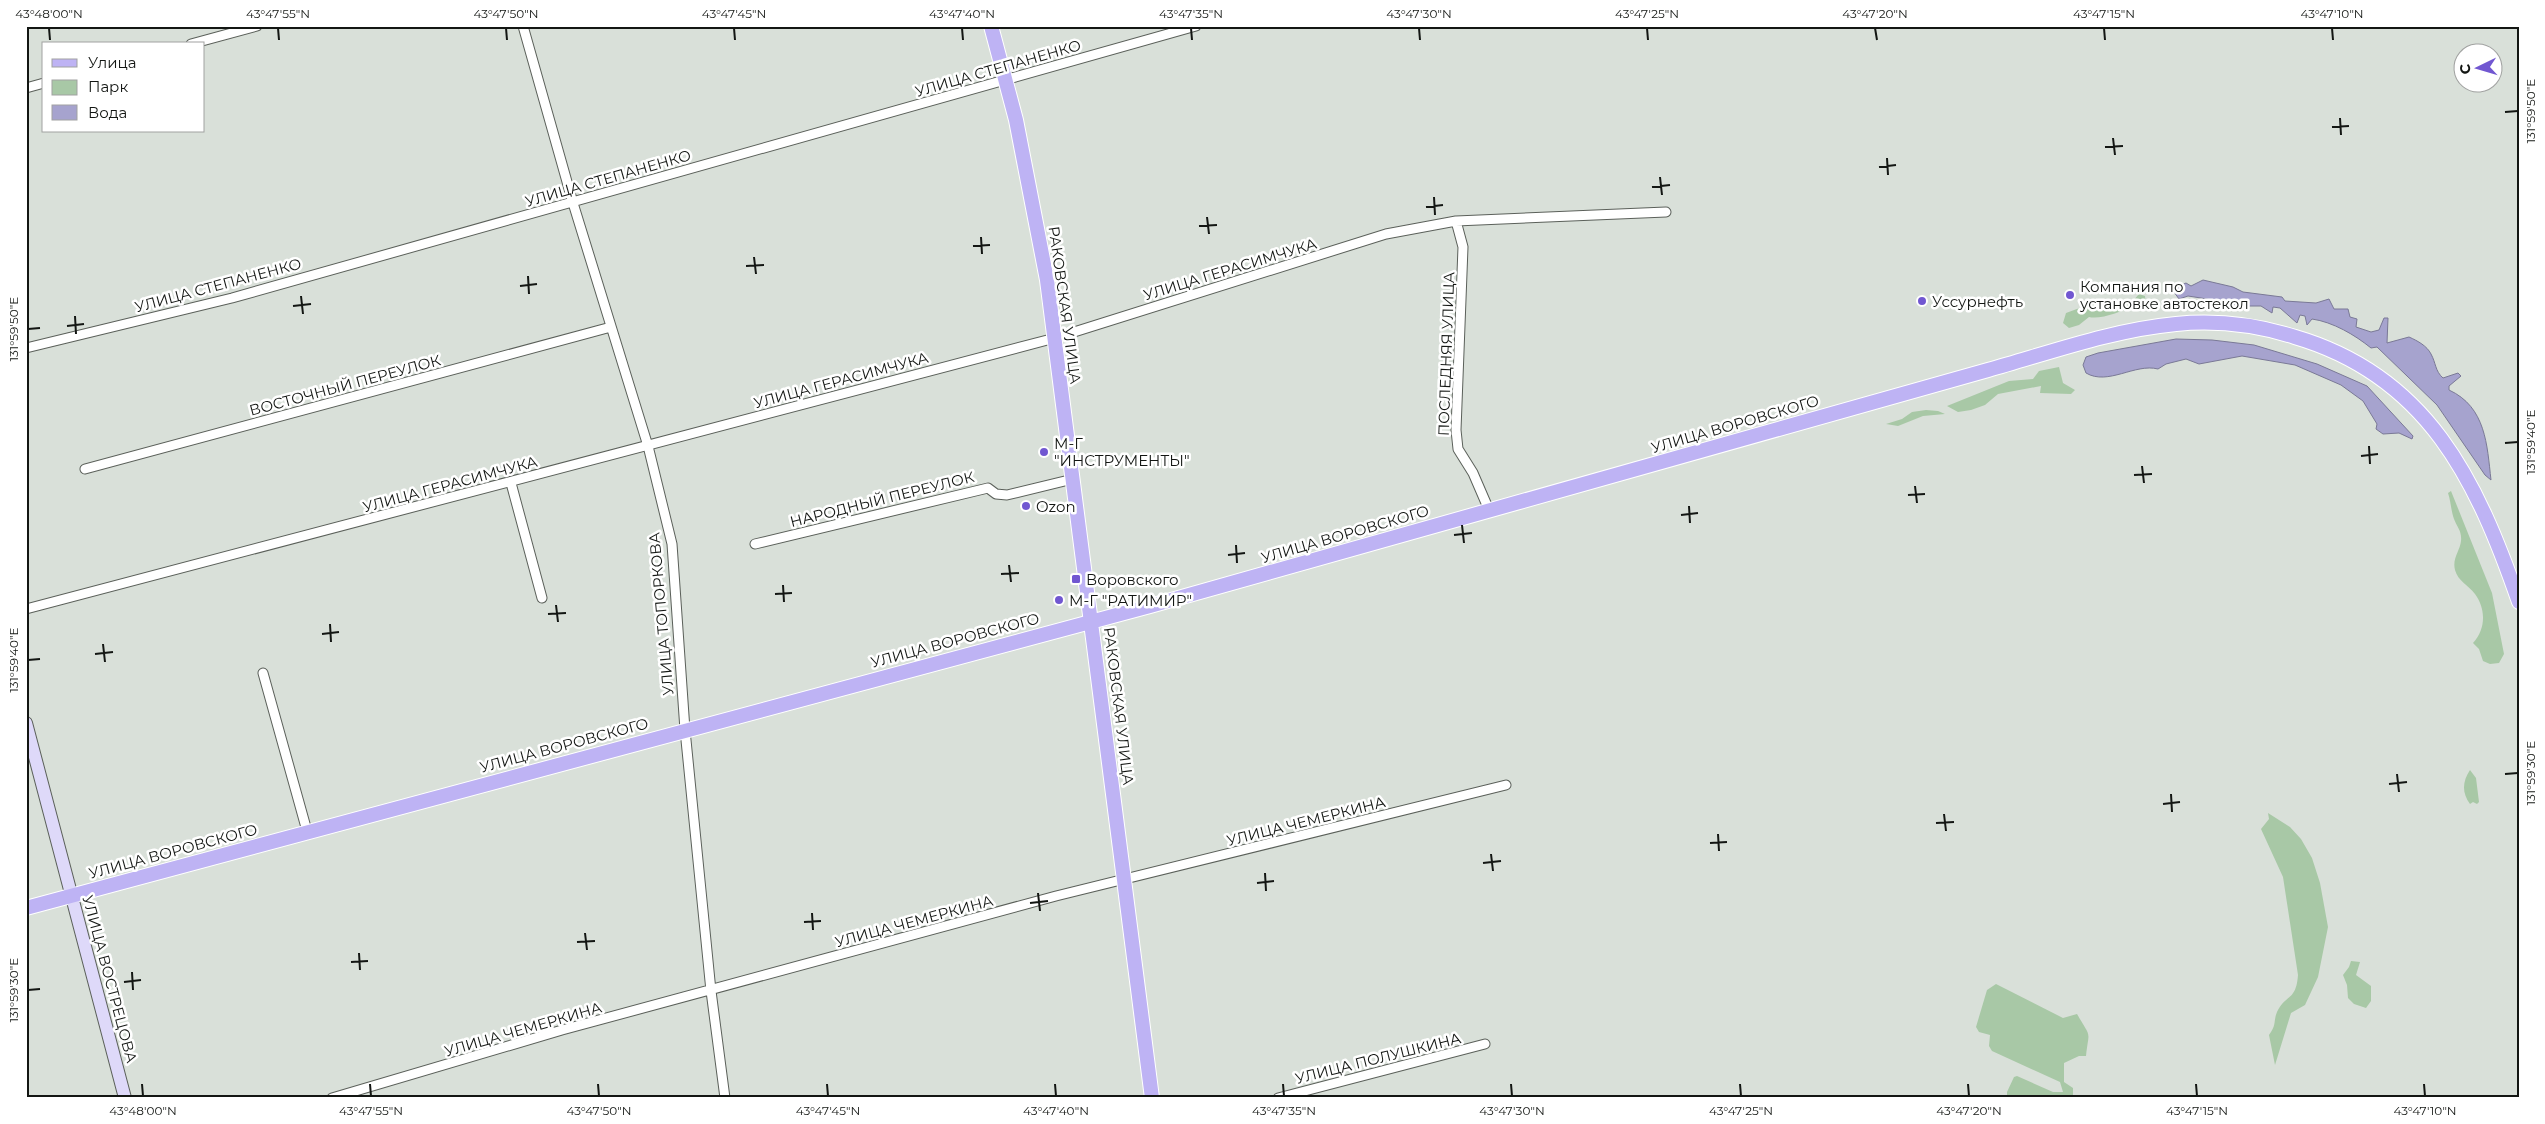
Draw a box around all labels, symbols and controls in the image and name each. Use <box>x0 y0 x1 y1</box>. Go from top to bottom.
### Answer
text: 43°48'00"N <box>15 6 83 21</box>
text: 43°47'55"N <box>246 6 310 21</box>
text: 43°47'50"N <box>473 6 539 21</box>
text: 43°47'45"N <box>702 6 766 21</box>
text: 43°47'40"N <box>929 6 995 21</box>
text: 43°47'35"N <box>1159 6 1223 21</box>
text: 43°47'30"N <box>1386 6 1452 21</box>
text: 43°47'25"N <box>1615 6 1679 21</box>
text: 43°47'20"N <box>1842 6 1908 21</box>
text: 43°47'15"N <box>2073 6 2135 21</box>
text: 43°47'10"N <box>2300 6 2364 21</box>
street label: УЛИЦА СТЕПАНЕНКО <box>913 35 1083 101</box>
legend <box>42 42 205 132</box>
north arrow <box>2452 42 2502 92</box>
text: Улица <box>88 53 136 72</box>
text: С <box>2456 63 2474 75</box>
text: Парк <box>88 77 128 96</box>
text: 131°59'50"E <box>2523 79 2538 143</box>
text: Вода <box>88 103 127 122</box>
street label: УЛИЦА СТЕПАНЕНКО <box>523 145 693 211</box>
street label: РАКОВСКАЯ УЛИЦА <box>1045 225 1085 385</box>
street label: УЛИЦА ГЕРАСИМЧУКА <box>1141 234 1319 304</box>
street label: УЛИЦА СТЕПАНЕНКО <box>133 254 303 316</box>
street label: ПОСЛЕДНЯЯ УЛИЦА <box>1434 272 1458 436</box>
place label: Компания по установке автостекол <box>2079 277 2249 313</box>
marker: Компания по установке автостекол <box>2064 289 2076 301</box>
place label: Уссурнефть <box>1932 292 2023 311</box>
marker: Уссурнефть <box>1916 295 1928 307</box>
text: 131°59'50"E <box>6 297 21 361</box>
street label: УЛИЦА ГЕРАСИМЧУКА <box>752 348 930 412</box>
street label: ВОСТОЧНЫЙ ПЕРЕУЛОК <box>247 350 443 420</box>
street label: УЛИЦА ВОРОВСКОГО <box>1649 391 1821 457</box>
text: 131°59'40"E <box>2523 409 2538 475</box>
place label: М-Г "ИНСТРУМЕНТЫ" <box>1054 434 1190 470</box>
marker: М-Г "ИНСТРУМЕНТЫ" <box>1038 446 1050 458</box>
street label: УЛИЦА ГЕРАСИМЧУКА <box>361 452 539 516</box>
street label: НАРОДНЫЙ ПЕРЕУЛОК <box>788 467 977 531</box>
place label: Ozon <box>1036 497 1076 516</box>
marker: Ozon <box>1020 500 1032 512</box>
street label: УЛИЦА ВОРОВСКОГО <box>1259 501 1431 567</box>
street label: УЛИЦА ТОПОРКОВА <box>644 532 678 696</box>
place label: Воровского <box>1086 570 1178 589</box>
marker: Воровского <box>1070 573 1082 585</box>
place label: М-Г "РАТИМИР" <box>1069 591 1192 610</box>
marker: М-Г "РАТИМИР" <box>1053 594 1065 606</box>
street label: УЛИЦА ВОРОВСКОГО <box>869 608 1041 672</box>
street label: РАКОВСКАЯ УЛИЦА <box>1100 626 1138 786</box>
text: 131°59'40"E <box>6 627 21 693</box>
street label: УЛИЦА ВОРОВСКОГО <box>478 713 650 777</box>
text: 131°59'30"E <box>2523 741 2538 805</box>
street label: УЛИЦА ЧЕМЕРКИНА <box>1225 792 1387 850</box>
street label: УЛИЦА ВОРОВСКОГО <box>87 819 259 883</box>
street label: УЛИЦА ЧЕМЕРКИНА <box>833 891 995 951</box>
street label: УЛИЦА ВОСТРЕЦОВА <box>78 893 142 1065</box>
text: 131°59'30"E <box>6 958 21 1022</box>
street label: УЛИЦА ЧЕМЕРКИНА <box>442 997 604 1061</box>
street label: УЛИЦА ПОЛУШКИНА <box>1293 1028 1463 1088</box>
text: 43°48'00"N <box>109 1103 177 1118</box>
text: 43°47'55"N <box>339 1103 403 1118</box>
text: 43°47'50"N <box>566 1103 632 1118</box>
text: 43°47'45"N <box>796 1103 860 1118</box>
text: 43°47'40"N <box>1023 1103 1089 1118</box>
text: 43°47'35"N <box>1252 1103 1316 1118</box>
text: 43°47'30"N <box>1479 1103 1545 1118</box>
text: 43°47'25"N <box>1709 1103 1773 1118</box>
text: 43°47'20"N <box>1936 1103 2002 1118</box>
text: 43°47'15"N <box>2166 1103 2228 1118</box>
text: 43°47'10"N <box>2393 1103 2457 1118</box>

